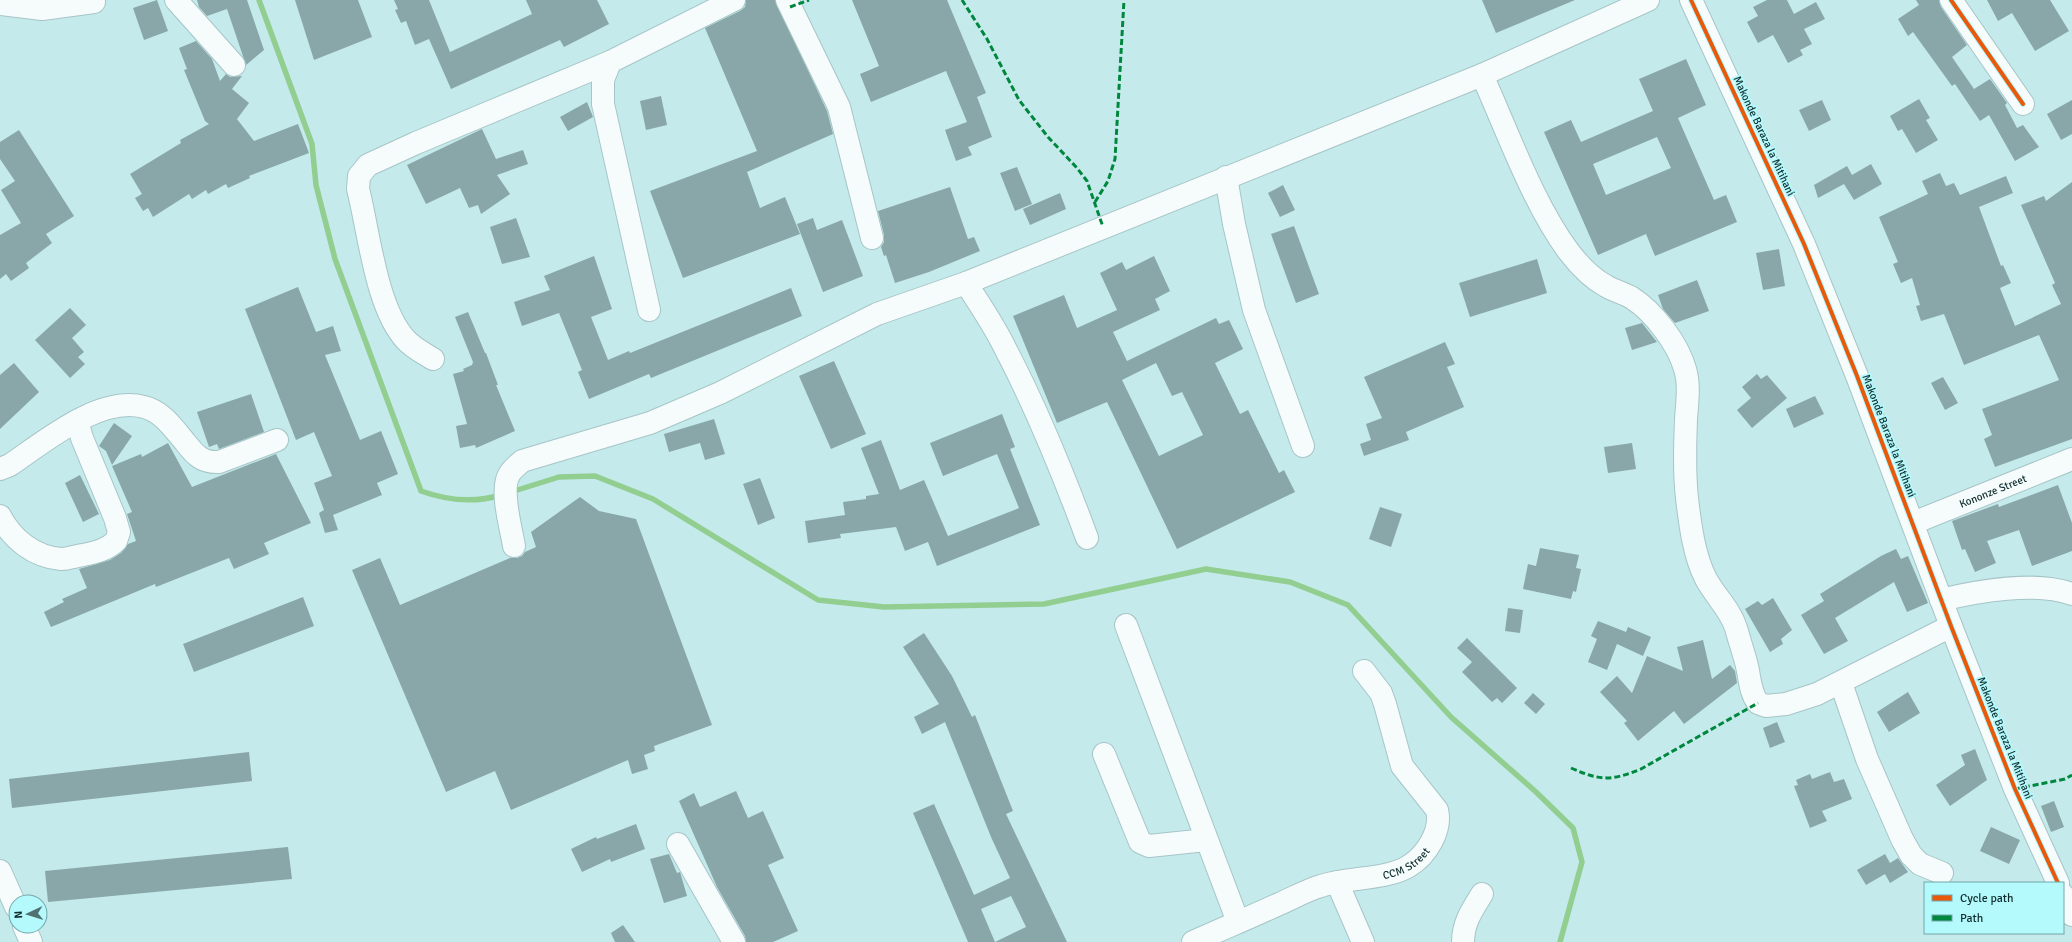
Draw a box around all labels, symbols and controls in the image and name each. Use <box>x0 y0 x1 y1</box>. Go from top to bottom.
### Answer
street label: Makonde Baraza la Mitihani <box>1731 74 1797 198</box>
street label: Makonde Baraza la Mitihani <box>1860 373 1918 499</box>
street label: Kononze Street <box>1957 471 2028 510</box>
street label: Makonde Baraza la Mitihani <box>1975 675 2035 801</box>
street label: CCM Street <box>1381 845 1432 882</box>
legend <box>1924 882 2064 934</box>
text: Cycle path <box>1960 891 2013 906</box>
north arrow <box>8 894 48 934</box>
text: N <box>12 910 25 919</box>
text: Path <box>1960 911 1983 926</box>

